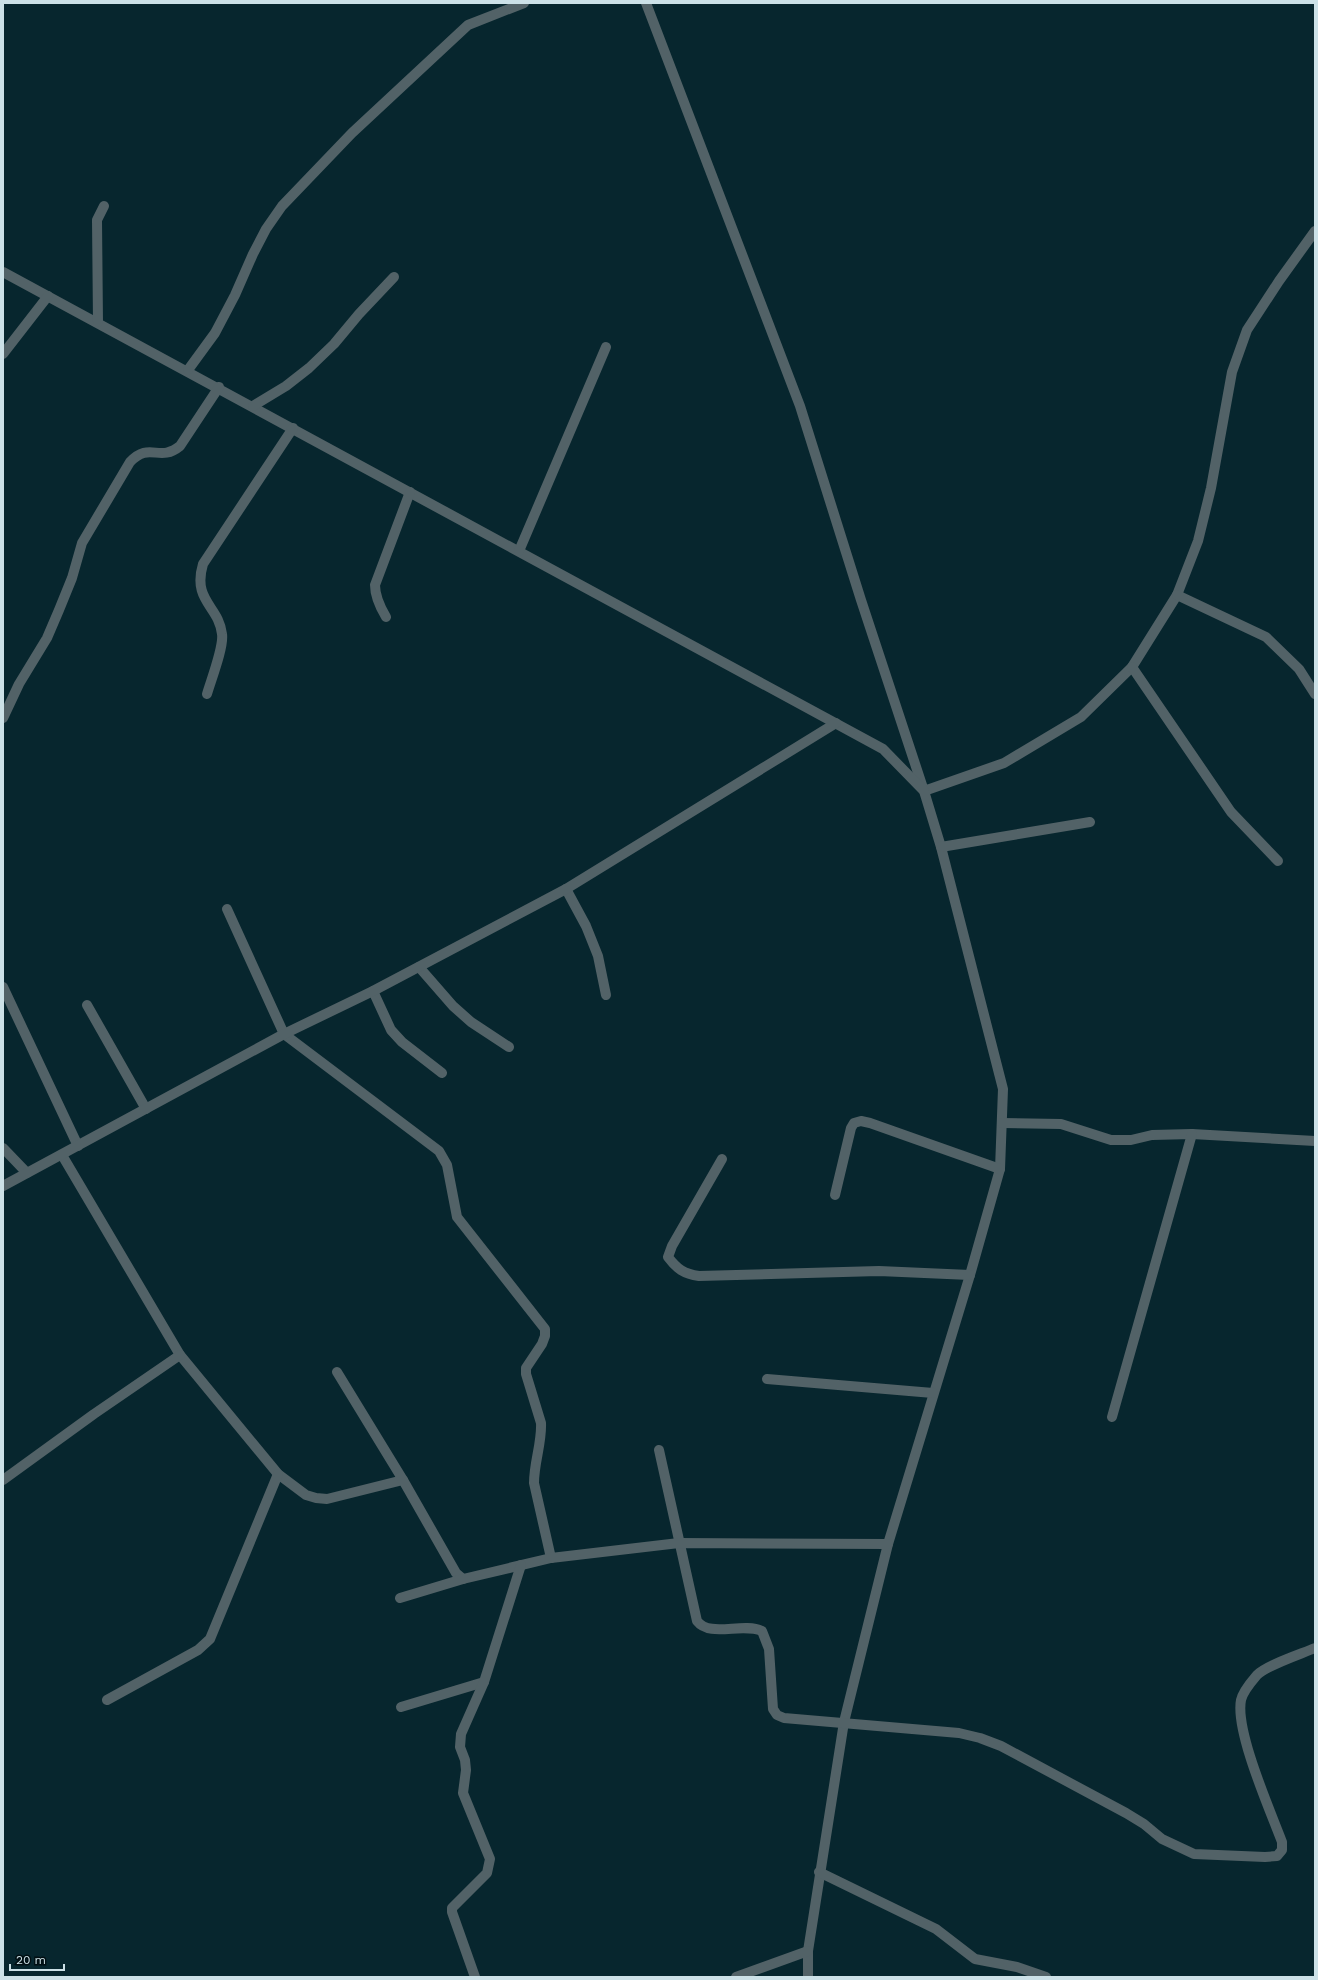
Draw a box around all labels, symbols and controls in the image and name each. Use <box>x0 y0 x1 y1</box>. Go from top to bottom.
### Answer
scale bar <box>10 1946 64 1972</box>
text: 20 m <box>16 1953 46 1967</box>

